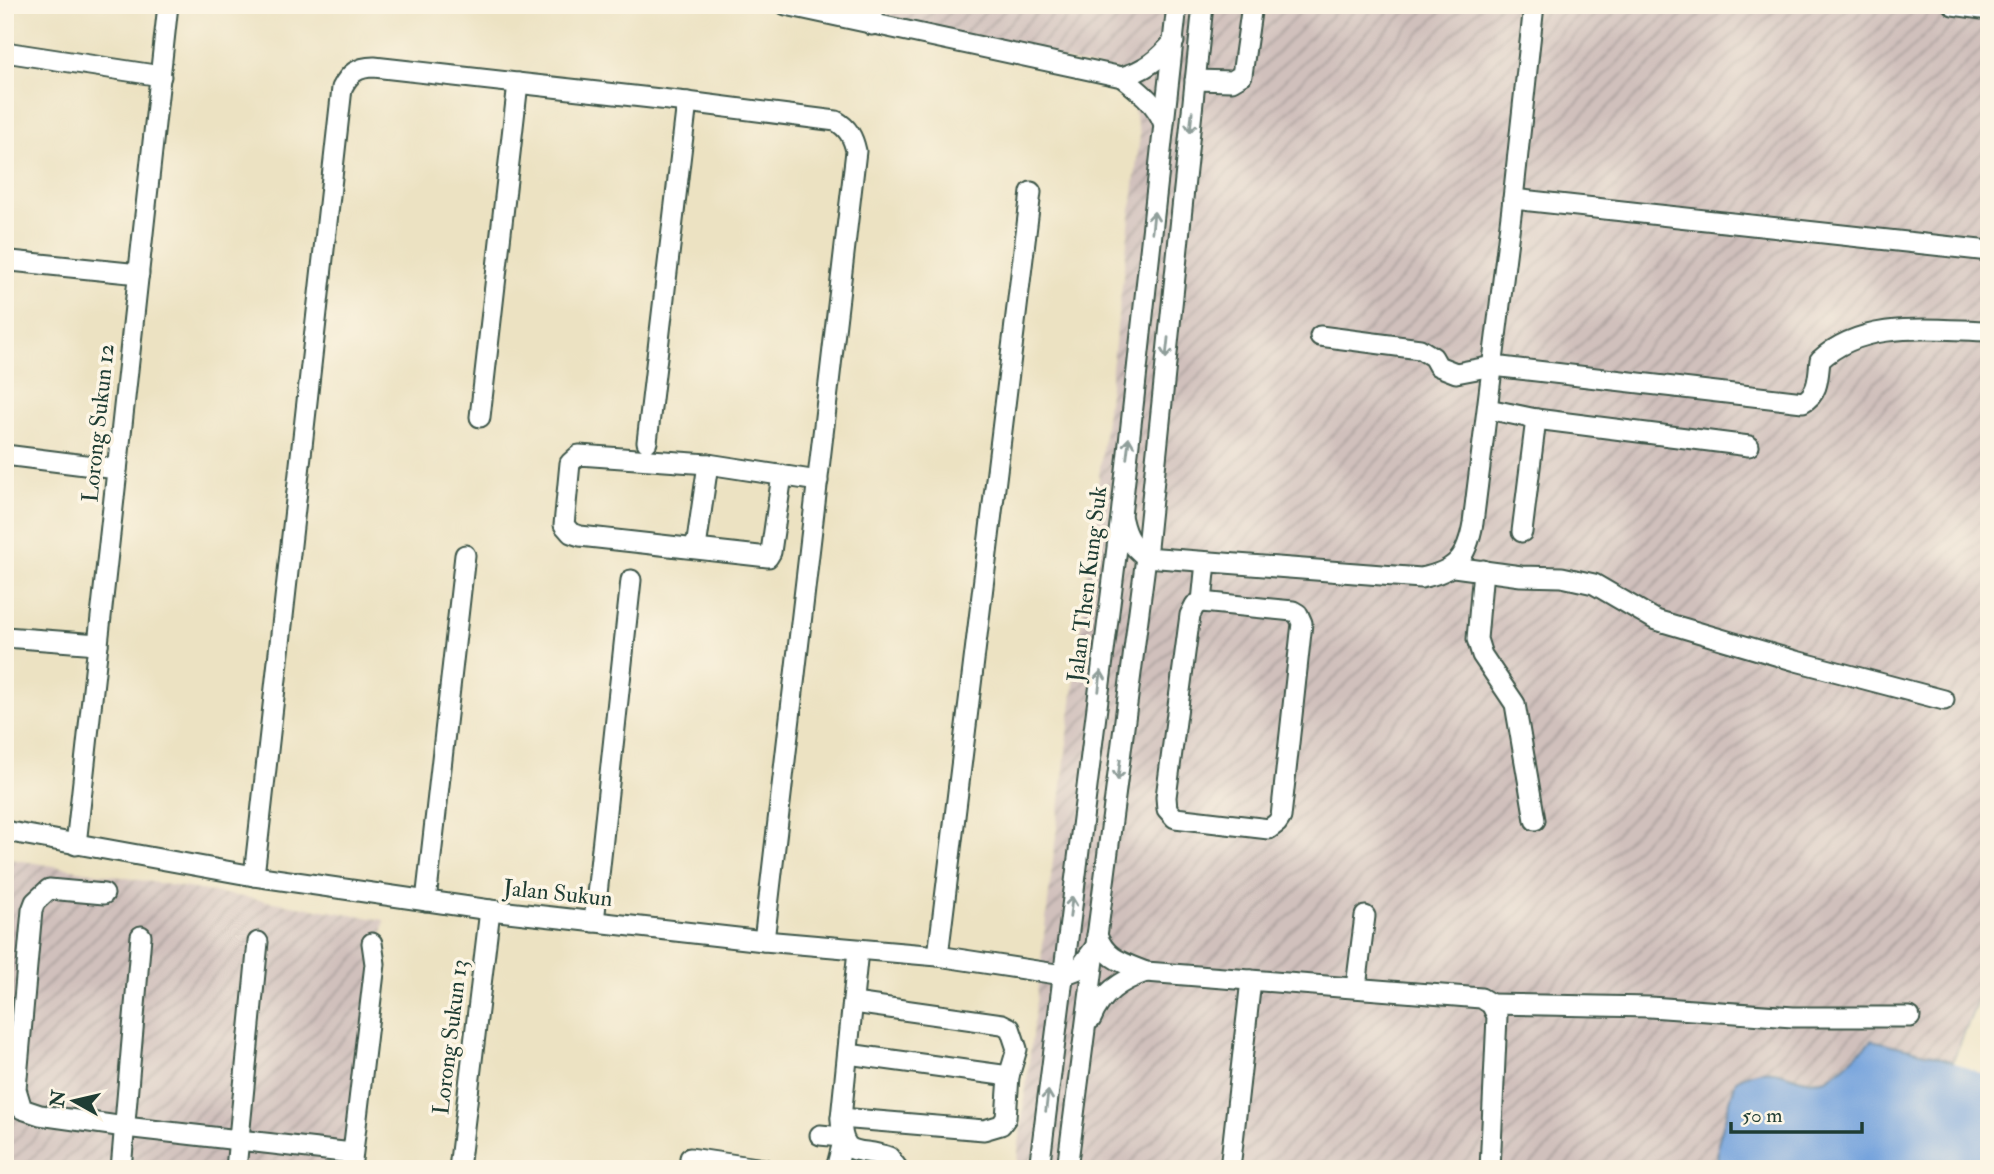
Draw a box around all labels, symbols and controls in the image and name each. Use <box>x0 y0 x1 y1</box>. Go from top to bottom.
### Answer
one-way arrow <box>1184 110 1197 133</box>
one-way arrow <box>1147 211 1160 234</box>
one-way arrow <box>1161 336 1174 359</box>
street label: Lorong Sukun 12 <box>75 342 121 504</box>
one-way arrow <box>1122 437 1135 460</box>
street label: Jalan Then Kung Suk <box>1060 484 1113 685</box>
one-way arrow <box>1093 670 1106 693</box>
one-way arrow <box>1112 759 1125 781</box>
street label: Jalan Sukun <box>501 873 614 913</box>
one-way arrow <box>1065 896 1078 919</box>
street label: Lorong Sukun 13 <box>426 958 474 1116</box>
north arrow <box>38 1066 108 1136</box>
text: N <box>45 1088 71 1110</box>
one-way arrow <box>1041 1090 1054 1113</box>
scale bar <box>1731 1090 1863 1134</box>
text: 50 m <box>1742 1102 1783 1129</box>

